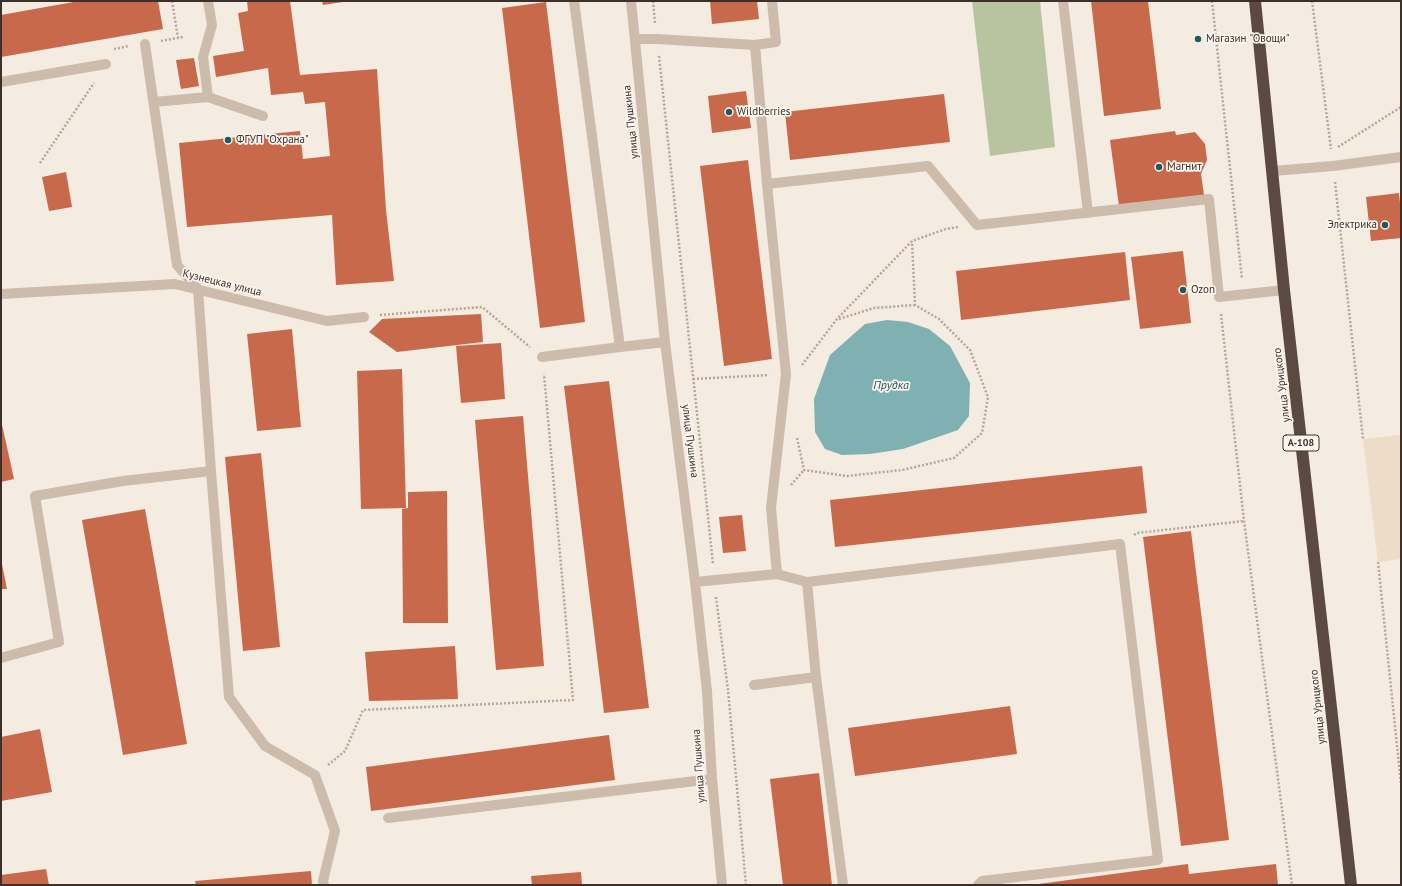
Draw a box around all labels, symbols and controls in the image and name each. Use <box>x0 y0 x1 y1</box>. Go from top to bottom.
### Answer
place label: Магазин "Овощи" <box>1206 32 1290 46</box>
marker: Магазин "Овощи" <box>1193 34 1203 44</box>
street label: улица Пушкина <box>621 84 641 160</box>
place label: Wildberries <box>737 105 790 119</box>
marker: Wildberries <box>724 107 734 117</box>
place label: ФГУП "Охрана" <box>236 133 309 147</box>
marker: ФГУП "Охрана" <box>223 135 233 145</box>
place label: Магнит <box>1167 160 1202 174</box>
marker: Магнит <box>1154 162 1164 172</box>
place label: Электрика <box>1328 218 1377 232</box>
marker: Электрика <box>1380 220 1390 230</box>
street label: Кузнецкая улица <box>181 267 263 299</box>
place label: Ozon <box>1191 283 1215 297</box>
marker: Ozon <box>1178 285 1188 295</box>
street label: улица Урицкого <box>1271 347 1293 423</box>
water label: Прудка <box>873 379 909 393</box>
street label: улица Пушкина <box>679 403 701 479</box>
road number: А-108 <box>1283 435 1319 451</box>
street label: улица Урицкого <box>1308 669 1328 745</box>
street label: улица Пушкина <box>690 729 708 803</box>

